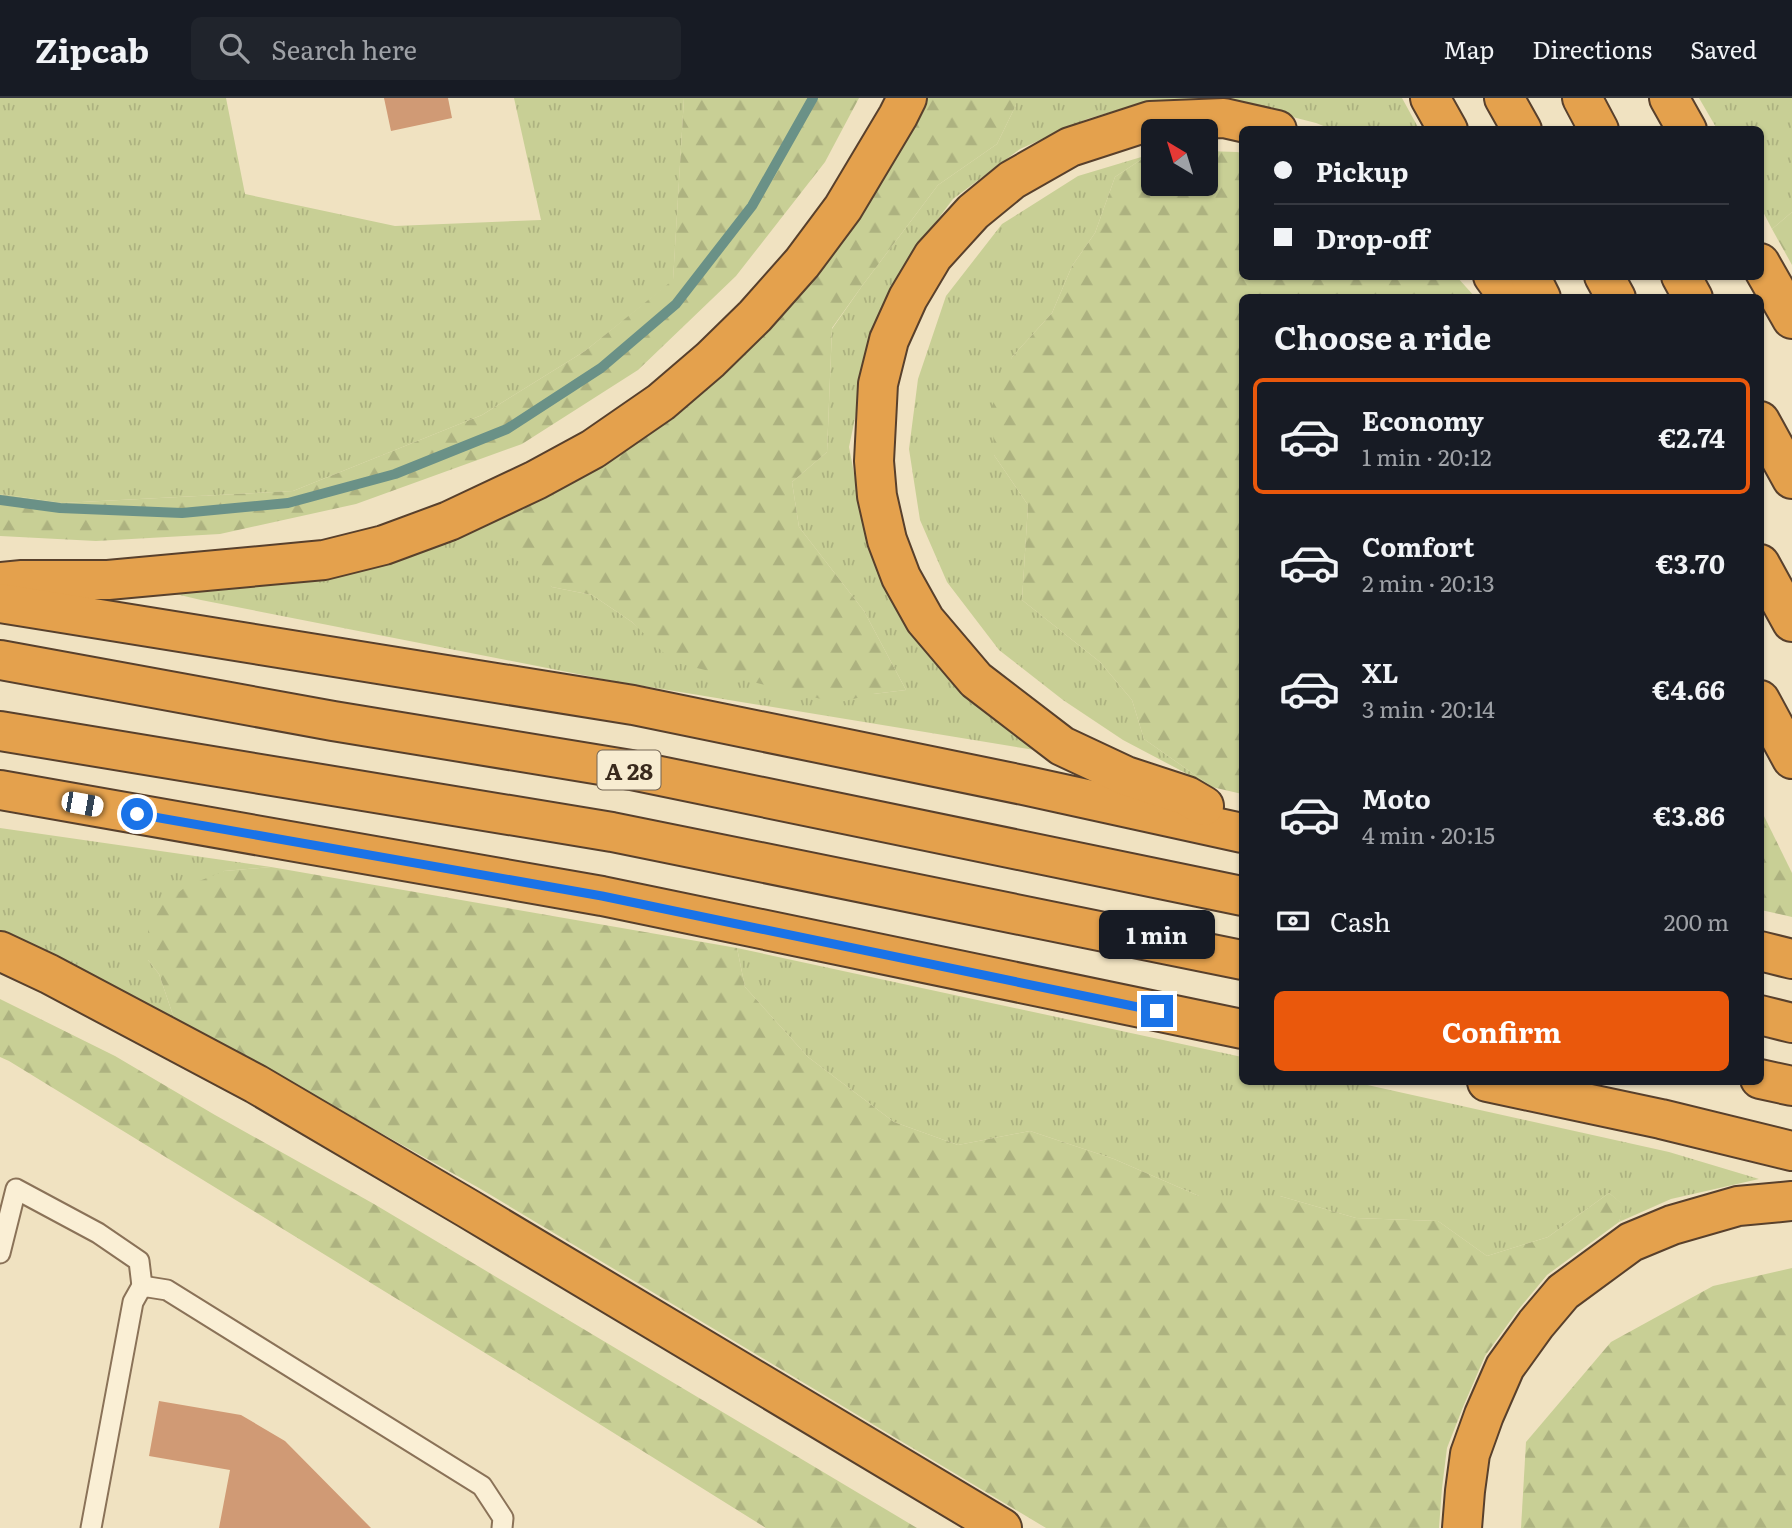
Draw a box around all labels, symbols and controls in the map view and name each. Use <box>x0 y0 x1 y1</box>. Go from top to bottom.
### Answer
search box <box>191 17 681 80</box>
text: Zipcab <box>35 24 149 73</box>
icon: search <box>215 29 253 67</box>
text: Search here <box>271 29 417 68</box>
text: Map <box>1443 31 1494 66</box>
text: Directions <box>1532 31 1652 66</box>
text: Saved <box>1690 31 1757 66</box>
north arrow <box>1141 119 1218 196</box>
map controls <box>1141 119 1218 196</box>
text: Pickup <box>1316 151 1408 190</box>
text: Drop-off <box>1316 218 1429 257</box>
text: Choose a ride <box>1274 312 1491 360</box>
text: Economy <box>1362 400 1484 439</box>
icon: car <box>1278 405 1341 468</box>
text: €2.74 <box>1658 417 1725 456</box>
text: 1 min · 20:12 <box>1362 439 1492 473</box>
text: Comfort <box>1362 526 1474 565</box>
icon: car <box>1278 531 1341 594</box>
text: €3.70 <box>1656 543 1725 582</box>
text: 2 min · 20:13 <box>1362 565 1495 599</box>
text: XL <box>1362 652 1399 691</box>
icon: car <box>1278 657 1341 720</box>
text: €4.66 <box>1652 669 1725 708</box>
text: 3 min · 20:14 <box>1362 691 1495 725</box>
road number: A 28 <box>598 750 660 790</box>
text: Moto <box>1362 778 1431 817</box>
icon: car <box>1278 783 1341 846</box>
car <box>60 790 105 818</box>
text: €3.86 <box>1653 795 1725 834</box>
route start <box>121 798 153 830</box>
text: 4 min · 20:15 <box>1362 817 1495 851</box>
text: Cash <box>1330 901 1391 940</box>
icon: cash <box>1274 902 1312 940</box>
text: 200 m <box>1664 904 1729 938</box>
callout: 1 min <box>1099 909 1215 958</box>
text: 1 min <box>1126 917 1188 951</box>
button: Confirm <box>1274 991 1729 1071</box>
route end <box>1141 995 1173 1027</box>

